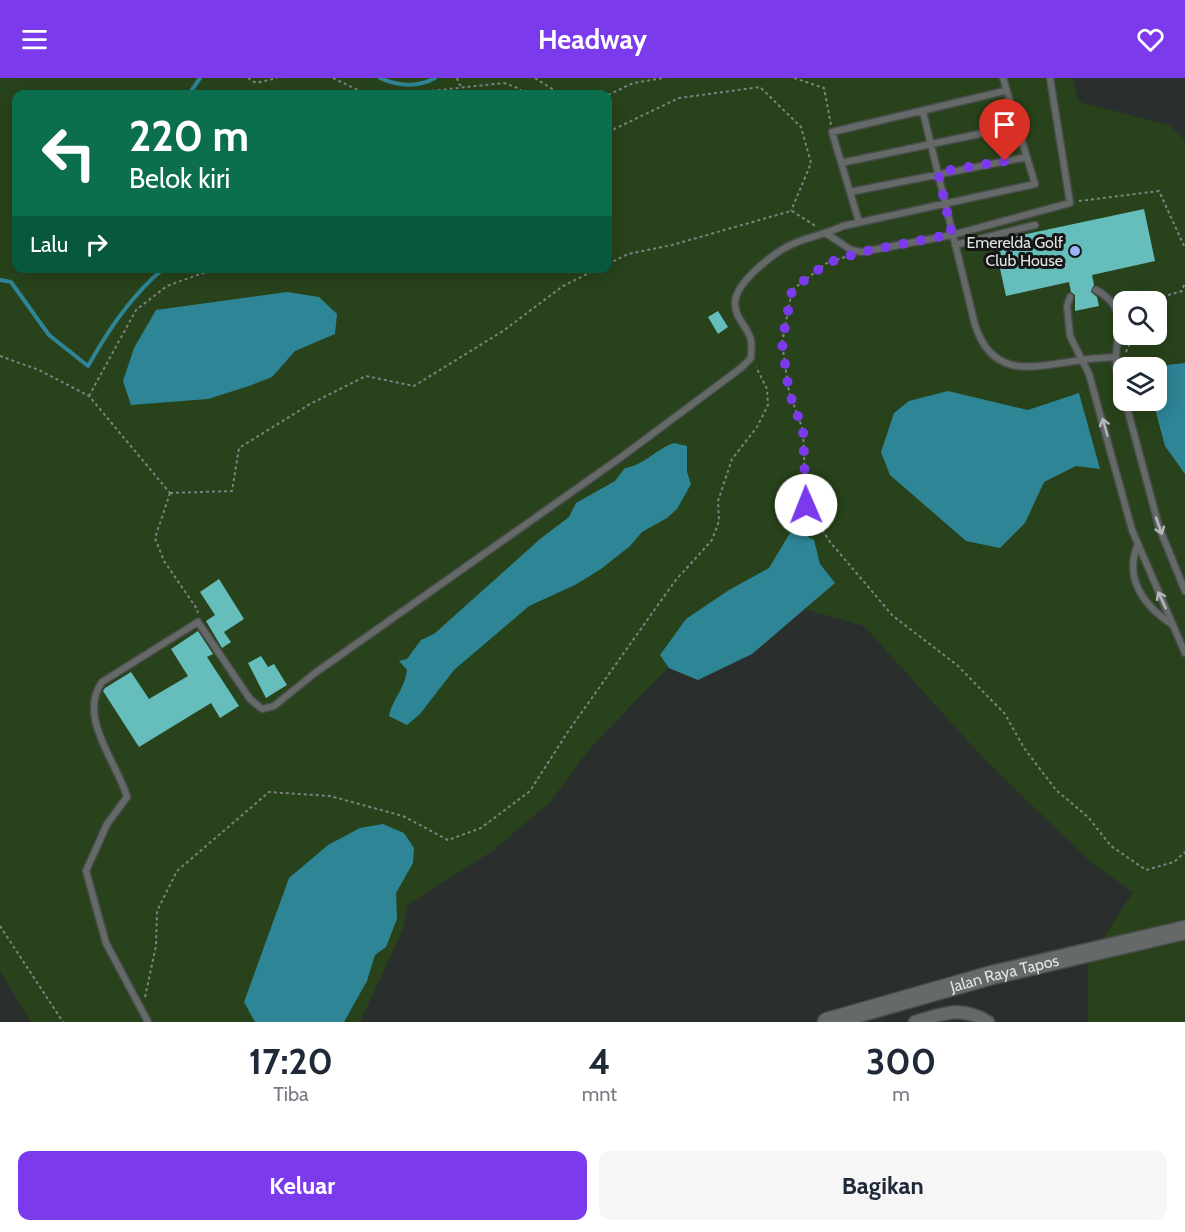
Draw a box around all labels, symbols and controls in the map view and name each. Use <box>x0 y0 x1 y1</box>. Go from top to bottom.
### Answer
icon: menu <box>18 23 51 56</box>
text: Headway <box>538 23 647 56</box>
icon: heart <box>1134 23 1167 56</box>
pin <box>979 99 1030 161</box>
icon: arrive <box>988 108 1021 141</box>
text: 220 m <box>129 110 249 162</box>
icon: left <box>30 114 108 192</box>
text: Belok kiri <box>129 162 230 195</box>
icon: right <box>80 228 113 261</box>
text: Lalu <box>30 231 68 258</box>
place label: Emerelda Golf Club House <box>967 233 1064 270</box>
marker: Emerelda Golf Club House <box>1068 244 1082 258</box>
map controls <box>1113 291 1167 411</box>
button: search <box>1113 291 1167 345</box>
button: layers <box>1113 357 1167 411</box>
one-way arrow <box>1099 418 1110 437</box>
position arrow <box>774 473 838 537</box>
one-way arrow <box>1155 516 1166 535</box>
one-way arrow <box>1155 591 1167 609</box>
street label: Jalan Raya Tapos <box>947 950 1061 996</box>
text: 17:20 <box>249 1039 333 1083</box>
text: 4 <box>588 1039 611 1083</box>
text: 300 <box>866 1039 936 1083</box>
text: Tiba <box>273 1082 309 1106</box>
text: mnt <box>582 1082 617 1106</box>
text: m <box>892 1082 910 1106</box>
button: Keluar <box>18 1151 587 1220</box>
button: Bagikan <box>599 1151 1167 1220</box>

